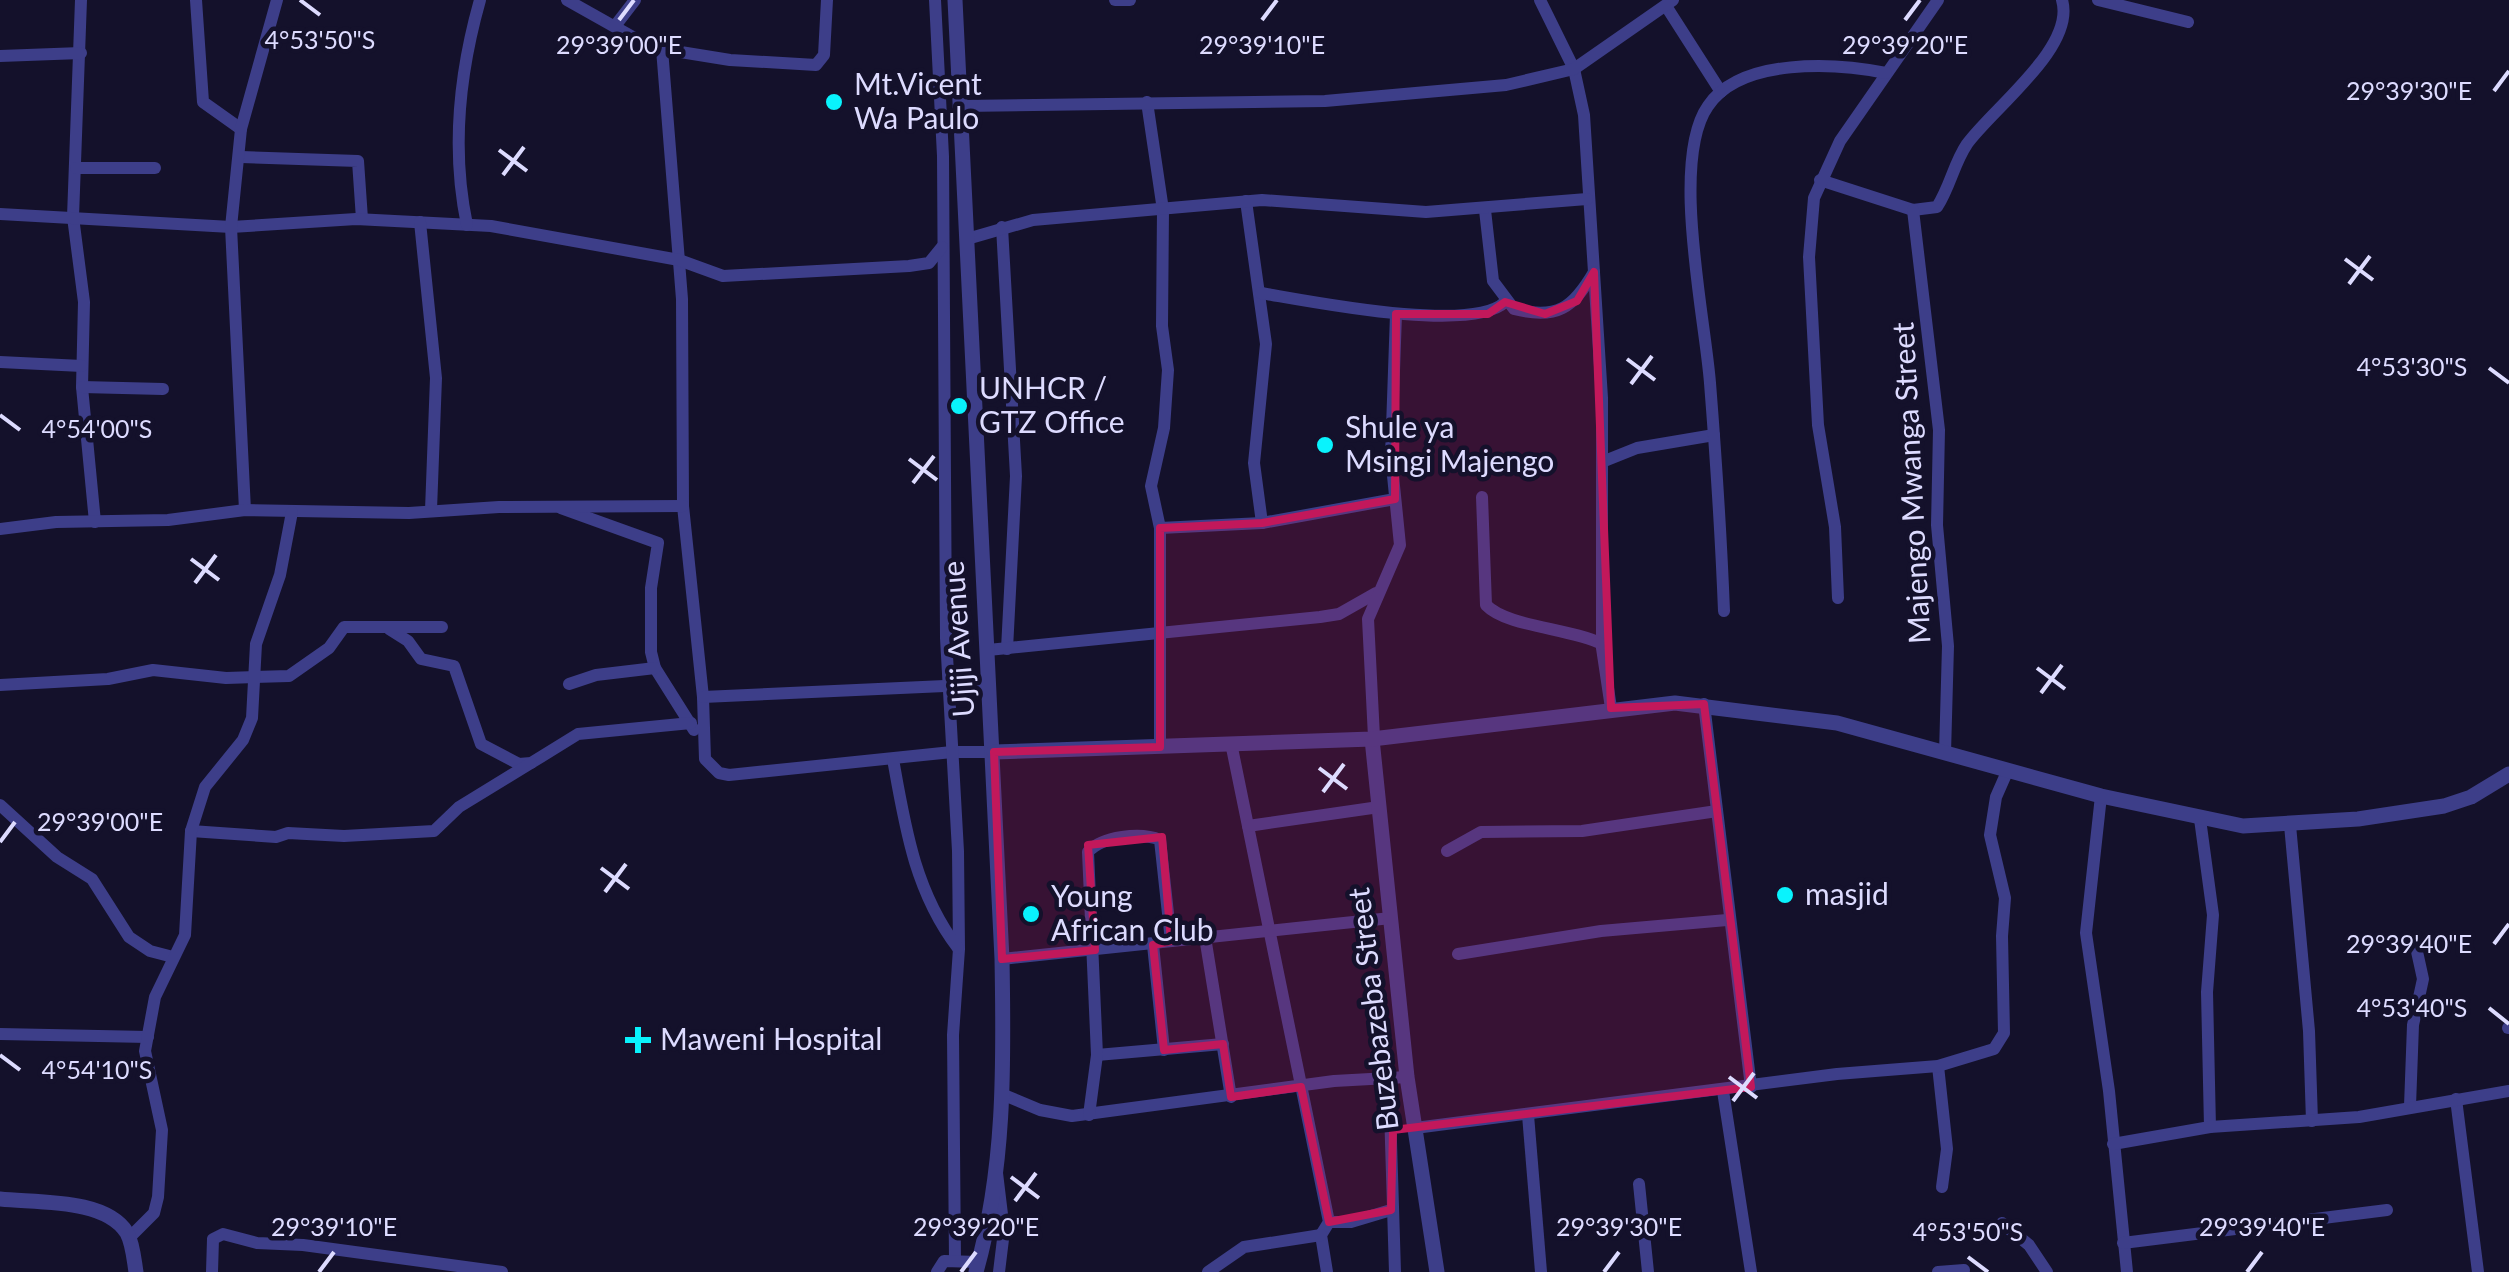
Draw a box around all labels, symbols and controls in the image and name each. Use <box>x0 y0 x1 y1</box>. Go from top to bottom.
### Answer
text: 4°53'50"S <box>265 24 375 54</box>
text: 29°39'00"E <box>556 29 682 59</box>
text: 29°39'10"E <box>1199 29 1325 59</box>
text: 29°39'20"E <box>1842 29 1968 59</box>
place label: Mt.Vicent Wa Paulo <box>854 65 982 135</box>
text: 29°39'30"E <box>2346 75 2472 105</box>
marker: Mt.Vicent Wa Paulo <box>823 91 845 113</box>
street label: Majengo Mwanga Street <box>1884 321 1936 645</box>
text: 4°53'30"S <box>2357 351 2467 381</box>
place label: UNHCR / GTZ Office <box>979 369 1125 439</box>
marker: UNHCR / GTZ Office <box>948 395 970 417</box>
place label: Shule ya Msingi Majengo <box>1345 408 1554 478</box>
text: 4°54'00"S <box>42 413 152 443</box>
marker: Shule ya Msingi Majengo <box>1314 434 1336 456</box>
street label: Ujiji Avenue <box>934 560 980 718</box>
text: 29°39'00"E <box>37 806 163 836</box>
place label: masjid <box>1805 875 1889 911</box>
place label: Young African Club <box>1051 877 1214 947</box>
marker: masjid <box>1774 884 1796 906</box>
street label: Buzebazeba Street <box>1339 886 1405 1133</box>
marker: Young African Club <box>1020 903 1042 925</box>
text: 29°39'40"E <box>2346 928 2472 958</box>
text: 4°53'40"S <box>2357 992 2467 1022</box>
place label: Maweni Hospital <box>660 1020 882 1056</box>
marker: Maweni Hospital <box>625 1027 651 1053</box>
text: 4°54'10"S <box>42 1054 152 1084</box>
text: 29°39'10"E <box>271 1211 397 1241</box>
text: 29°39'20"E <box>913 1211 1039 1241</box>
text: 29°39'30"E <box>1556 1211 1682 1241</box>
text: 29°39'40"E <box>2199 1211 2325 1241</box>
text: 4°53'50"S <box>1913 1216 2023 1246</box>

